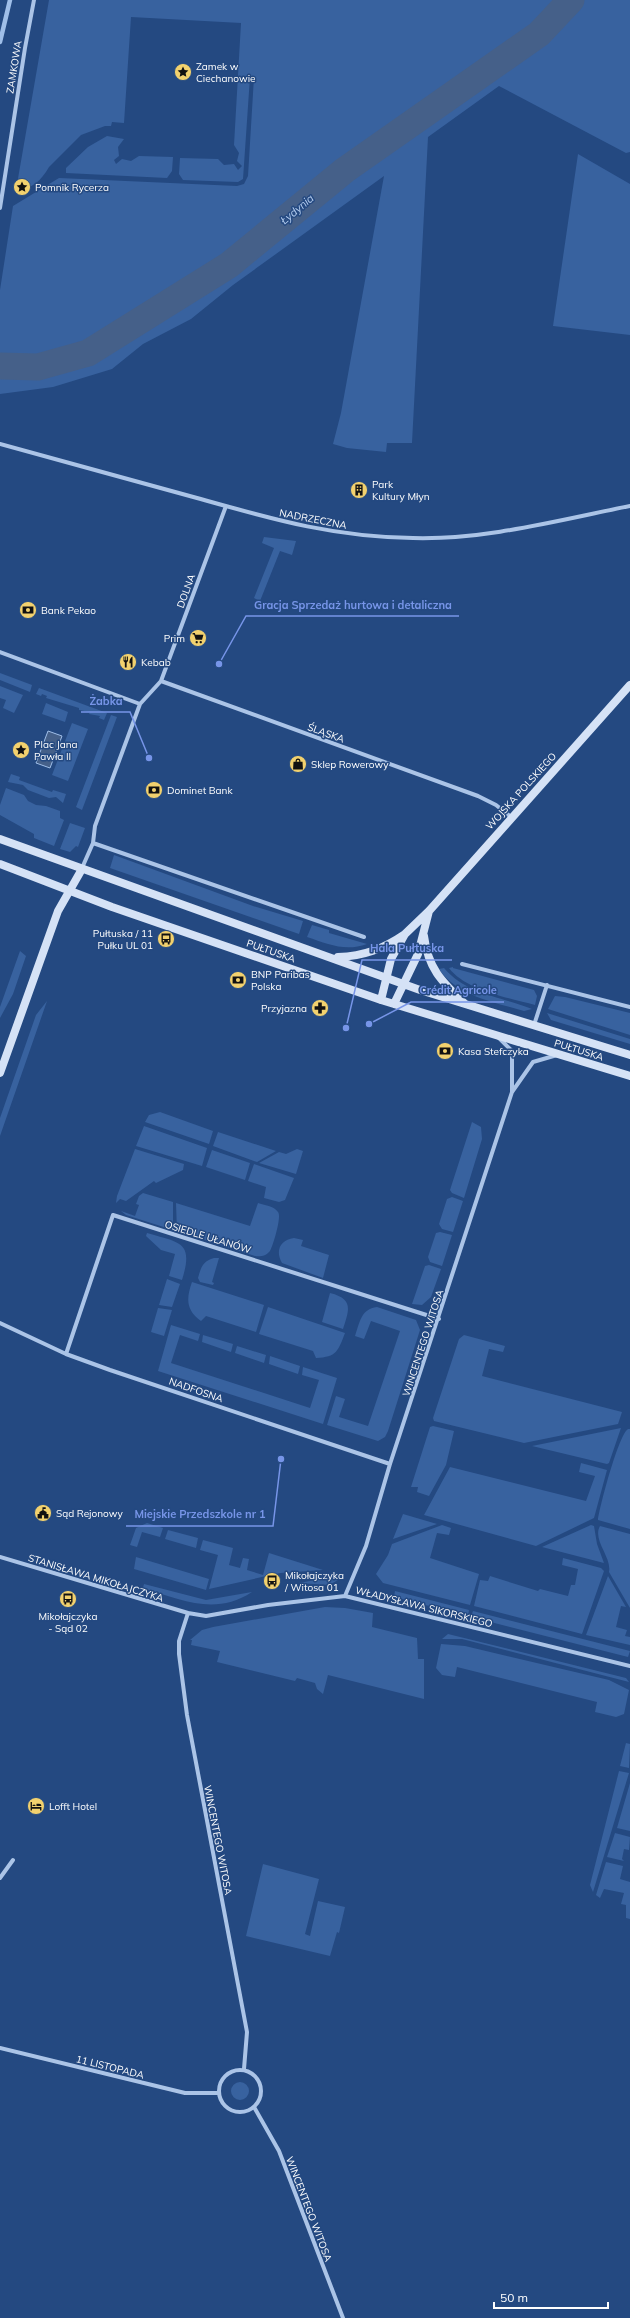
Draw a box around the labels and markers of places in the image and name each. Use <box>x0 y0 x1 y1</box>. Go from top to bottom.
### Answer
place label: Zamek w Ciechanowie <box>196 60 255 85</box>
place icon: Zamek w Ciechanowie <box>173 62 193 82</box>
place icon: Pomnik Rycerza <box>12 177 32 197</box>
place label: Pomnik Rycerza <box>35 181 109 194</box>
place label: Park Kultury Młyn <box>372 478 430 503</box>
building icon: Park Kultury Młyn <box>349 480 369 500</box>
callout: Gracja Sprzedaż hurtowa i detaliczna <box>246 593 459 616</box>
bank icon: Bank Pekao <box>18 600 38 620</box>
place label: Bank Pekao <box>41 604 96 617</box>
supermarket icon: Prim <box>188 628 208 648</box>
place label: Prim <box>164 632 185 645</box>
restaurant icon: Kebab <box>118 652 138 672</box>
place label: Kebab <box>141 656 171 669</box>
callout: Żabka <box>81 689 130 712</box>
place label: Plac Jana Pawła II <box>34 738 78 763</box>
place icon: Plac Jana Pawła II <box>11 740 31 760</box>
shop icon: Sklep Rowerowy <box>288 754 308 774</box>
place label: Sklep Rowerowy <box>311 758 389 771</box>
bank icon: Dominet Bank <box>144 780 164 800</box>
place label: Dominet Bank <box>167 784 233 797</box>
place label: Pułtuska / 11 Pułku UL 01 <box>93 927 153 952</box>
bus stop icon: Pułtuska / 11 Pułku UL 01 <box>156 929 176 949</box>
callout: Hala Pułtuska <box>362 937 452 960</box>
place label: BNP Paribas Polska <box>251 968 310 993</box>
bank icon: BNP Paribas Polska <box>228 970 248 990</box>
callout: Crédit Agricole <box>411 979 504 1002</box>
pharmacy icon: Przyjazna <box>310 998 330 1018</box>
place label: Przyjazna <box>261 1002 307 1015</box>
bank icon: Kasa Stefczyka <box>435 1041 455 1061</box>
place label: Kasa Stefczyka <box>458 1045 529 1058</box>
public building icon: Sąd Rejonowy <box>33 1503 53 1523</box>
callout: Miejskie Przedszkole nr 1 <box>126 1503 273 1526</box>
place label: Sąd Rejonowy <box>56 1507 123 1520</box>
place label: Mikołajczyka / Witosa 01 <box>284 1569 344 1594</box>
bus stop icon: Mikołajczyka / Witosa 01 <box>262 1571 282 1591</box>
bus stop icon: Mikołajczyka - Sąd 02 <box>58 1589 78 1609</box>
place label: Mikołajczyka - Sąd 02 <box>39 1610 97 1635</box>
hotel icon: Lofft Hotel <box>26 1796 46 1816</box>
place label: Lofft Hotel <box>49 1800 97 1813</box>

